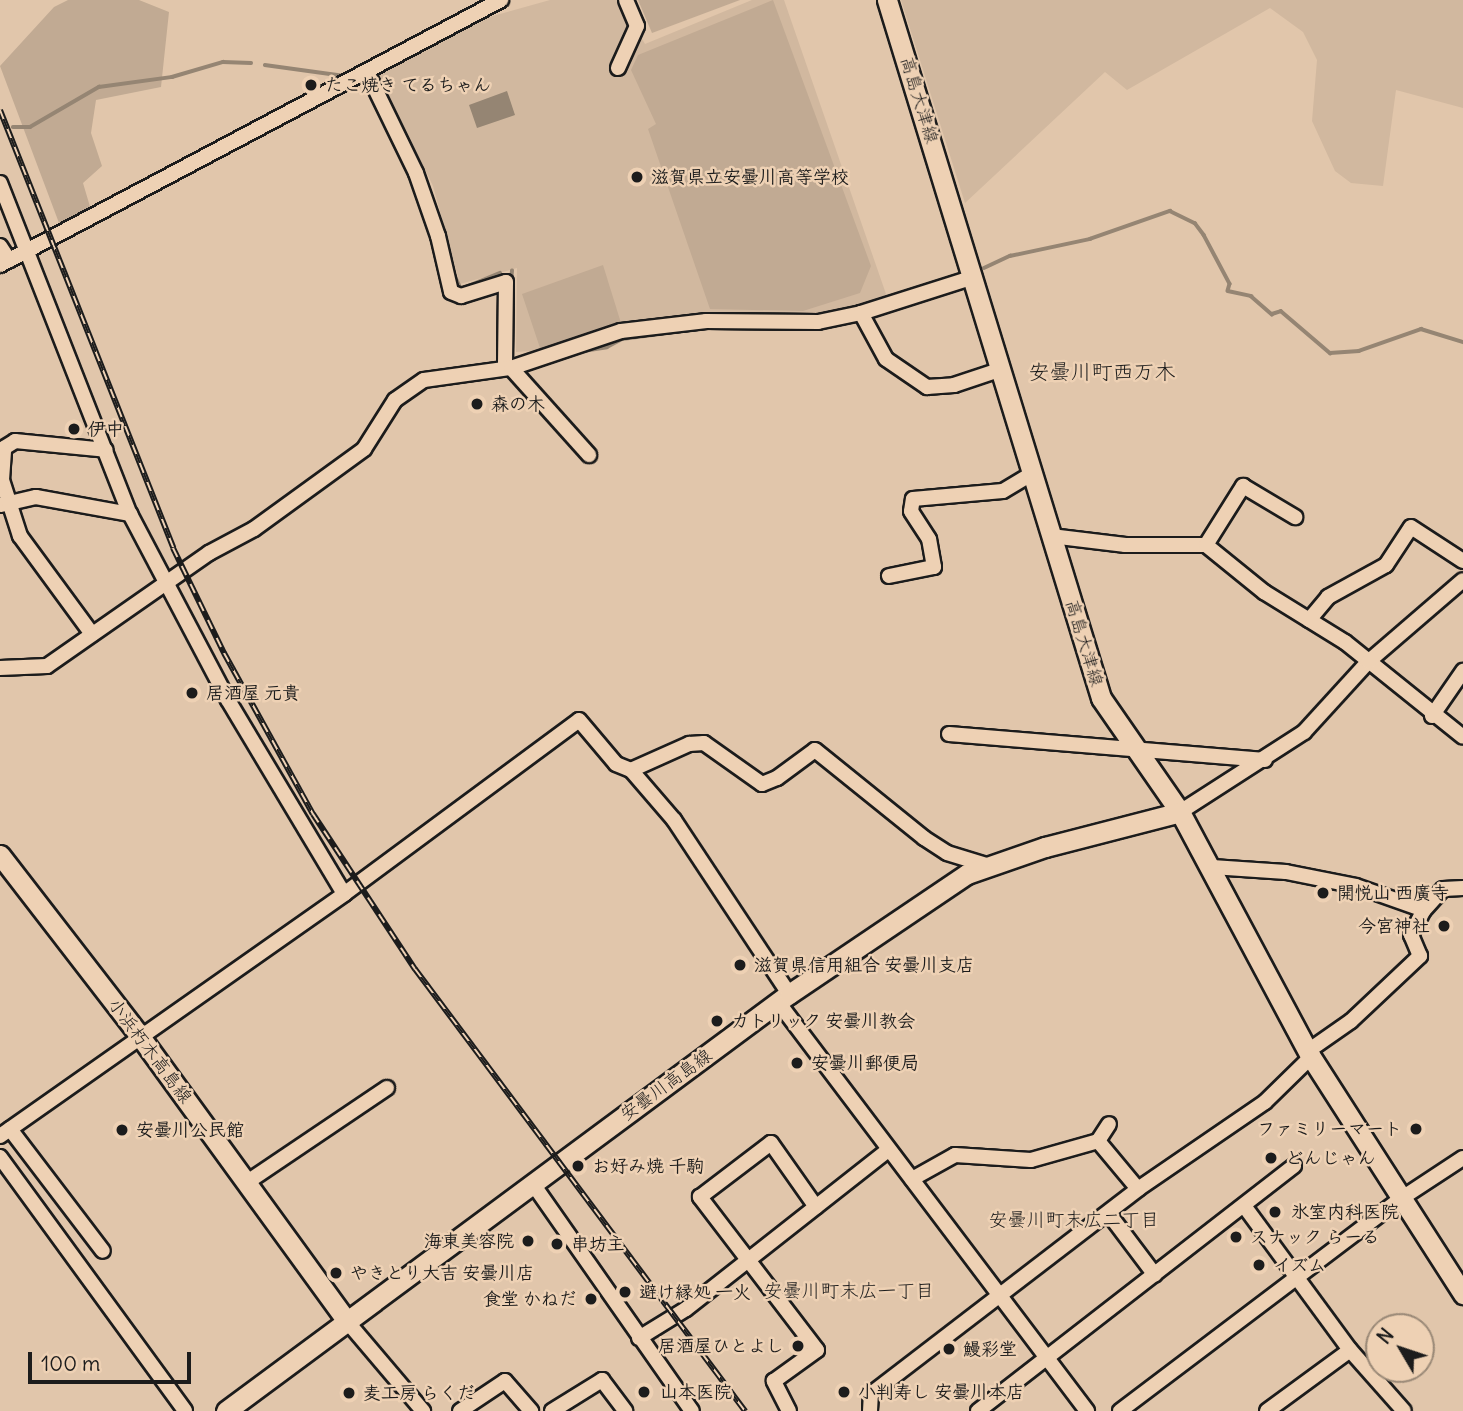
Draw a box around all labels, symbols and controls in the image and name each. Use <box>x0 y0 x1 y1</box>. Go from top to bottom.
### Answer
street label: 高島大津線 <box>896 54 942 146</box>
place label: たこ焼き てるちゃん <box>325 74 491 96</box>
marker: たこ焼き てるちゃん <box>303 77 319 93</box>
place label: 滋賀県立安曇川高等学校 <box>651 166 849 188</box>
marker: 滋賀県立安曇川高等学校 <box>629 169 645 185</box>
district label: 安曇川町西万木 <box>1029 359 1175 385</box>
place label: 森の木 <box>491 393 545 415</box>
marker: 森の木 <box>469 396 485 412</box>
place label: 伊中 <box>88 418 124 440</box>
marker: 伊中 <box>66 421 82 437</box>
street label: 高島大津線 <box>1061 597 1107 689</box>
place label: 居酒屋 元貴 <box>206 682 300 704</box>
marker: 居酒屋 元貴 <box>184 685 200 701</box>
place label: 開悦山 西廣寺 <box>1337 882 1449 904</box>
marker: 開悦山 西廣寺 <box>1315 885 1331 901</box>
place label: 今宮神社 <box>1358 915 1430 937</box>
marker: 今宮神社 <box>1436 918 1452 934</box>
place label: 滋賀県信用組合 安曇川支店 <box>754 954 974 976</box>
marker: 滋賀県信用組合 安曇川支店 <box>732 957 748 973</box>
street label: 小浜朽木高島線 <box>103 994 197 1108</box>
place label: カトリック 安曇川教会 <box>731 1010 915 1032</box>
marker: カトリック 安曇川教会 <box>709 1013 725 1029</box>
street label: 安曇川高島線 <box>616 1045 716 1125</box>
place label: 安曇川郵便局 <box>811 1052 919 1074</box>
marker: 安曇川郵便局 <box>789 1055 805 1071</box>
place label: ファミリーマート <box>1258 1118 1402 1140</box>
place label: 安曇川公民館 <box>136 1119 244 1141</box>
marker: ファミリーマート <box>1408 1121 1424 1137</box>
marker: 安曇川公民館 <box>114 1122 130 1138</box>
place label: どんじゃん <box>1285 1147 1375 1169</box>
marker: どんじゃん <box>1263 1150 1279 1166</box>
place label: お好み焼 千駒 <box>592 1155 704 1177</box>
marker: お好み焼 千駒 <box>570 1158 586 1174</box>
place label: 氷室内科医院 <box>1291 1201 1399 1223</box>
marker: 氷室内科医院 <box>1265 1202 1285 1222</box>
district label: 安曇川町末広二丁目 <box>989 1209 1159 1231</box>
place label: スナック らーる <box>1250 1226 1380 1248</box>
marker: スナック らーる <box>1228 1229 1244 1245</box>
place label: 海東美容院 <box>424 1230 514 1252</box>
marker: 海東美容院 <box>520 1233 536 1249</box>
place label: 串坊主 <box>571 1233 625 1255</box>
marker: 串坊主 <box>549 1236 565 1252</box>
place label: イズム <box>1273 1254 1327 1276</box>
marker: イズム <box>1251 1257 1267 1273</box>
place label: やきとり大吉 安曇川店 <box>350 1262 534 1284</box>
marker: やきとり大吉 安曇川店 <box>328 1265 344 1281</box>
district label: 安曇川町末広一丁目 <box>764 1280 934 1302</box>
place label: 避け縁処 一火 <box>639 1281 751 1303</box>
marker: 避け縁処 一火 <box>617 1284 633 1300</box>
place label: 食堂 かねだ <box>483 1288 577 1310</box>
marker: 食堂 かねだ <box>583 1291 599 1307</box>
north arrow <box>1365 1313 1435 1383</box>
text: N <box>1372 1323 1399 1349</box>
place label: 居酒屋ひとよし <box>658 1335 784 1357</box>
scale bar <box>32 1338 194 1382</box>
marker: 居酒屋ひとよし <box>790 1338 806 1354</box>
place label: 鰻彩堂 <box>963 1338 1017 1360</box>
marker: 鰻彩堂 <box>941 1341 957 1357</box>
text: 100 m <box>41 1350 100 1377</box>
place label: 山本医院 <box>660 1381 732 1403</box>
place label: 小判寿し 安曇川本店 <box>858 1381 1024 1403</box>
place label: 麦工房 らくだ <box>363 1382 475 1404</box>
marker: 山本医院 <box>634 1382 654 1402</box>
marker: 小判寿し 安曇川本店 <box>836 1384 852 1400</box>
marker: 麦工房 らくだ <box>341 1385 357 1401</box>

